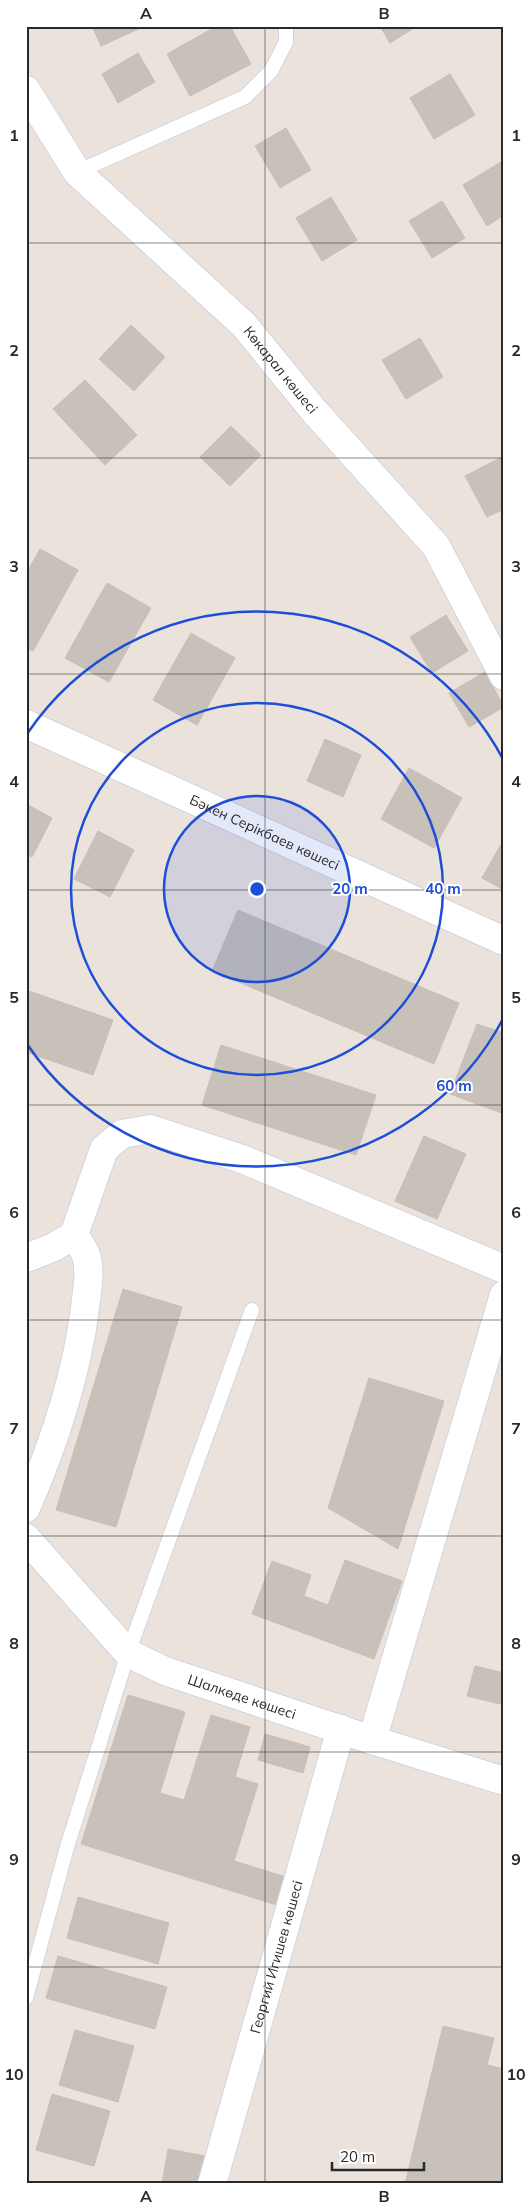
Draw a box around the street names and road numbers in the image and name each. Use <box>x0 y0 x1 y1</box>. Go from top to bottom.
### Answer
street label: Көкарал көшесі <box>240 322 322 417</box>
street label: Бәкен Серікбаев көшесі <box>187 790 342 874</box>
street label: Шалкөде көшесі <box>186 1670 298 1723</box>
street label: Георгий Игишев көшесі <box>246 1878 307 2036</box>

